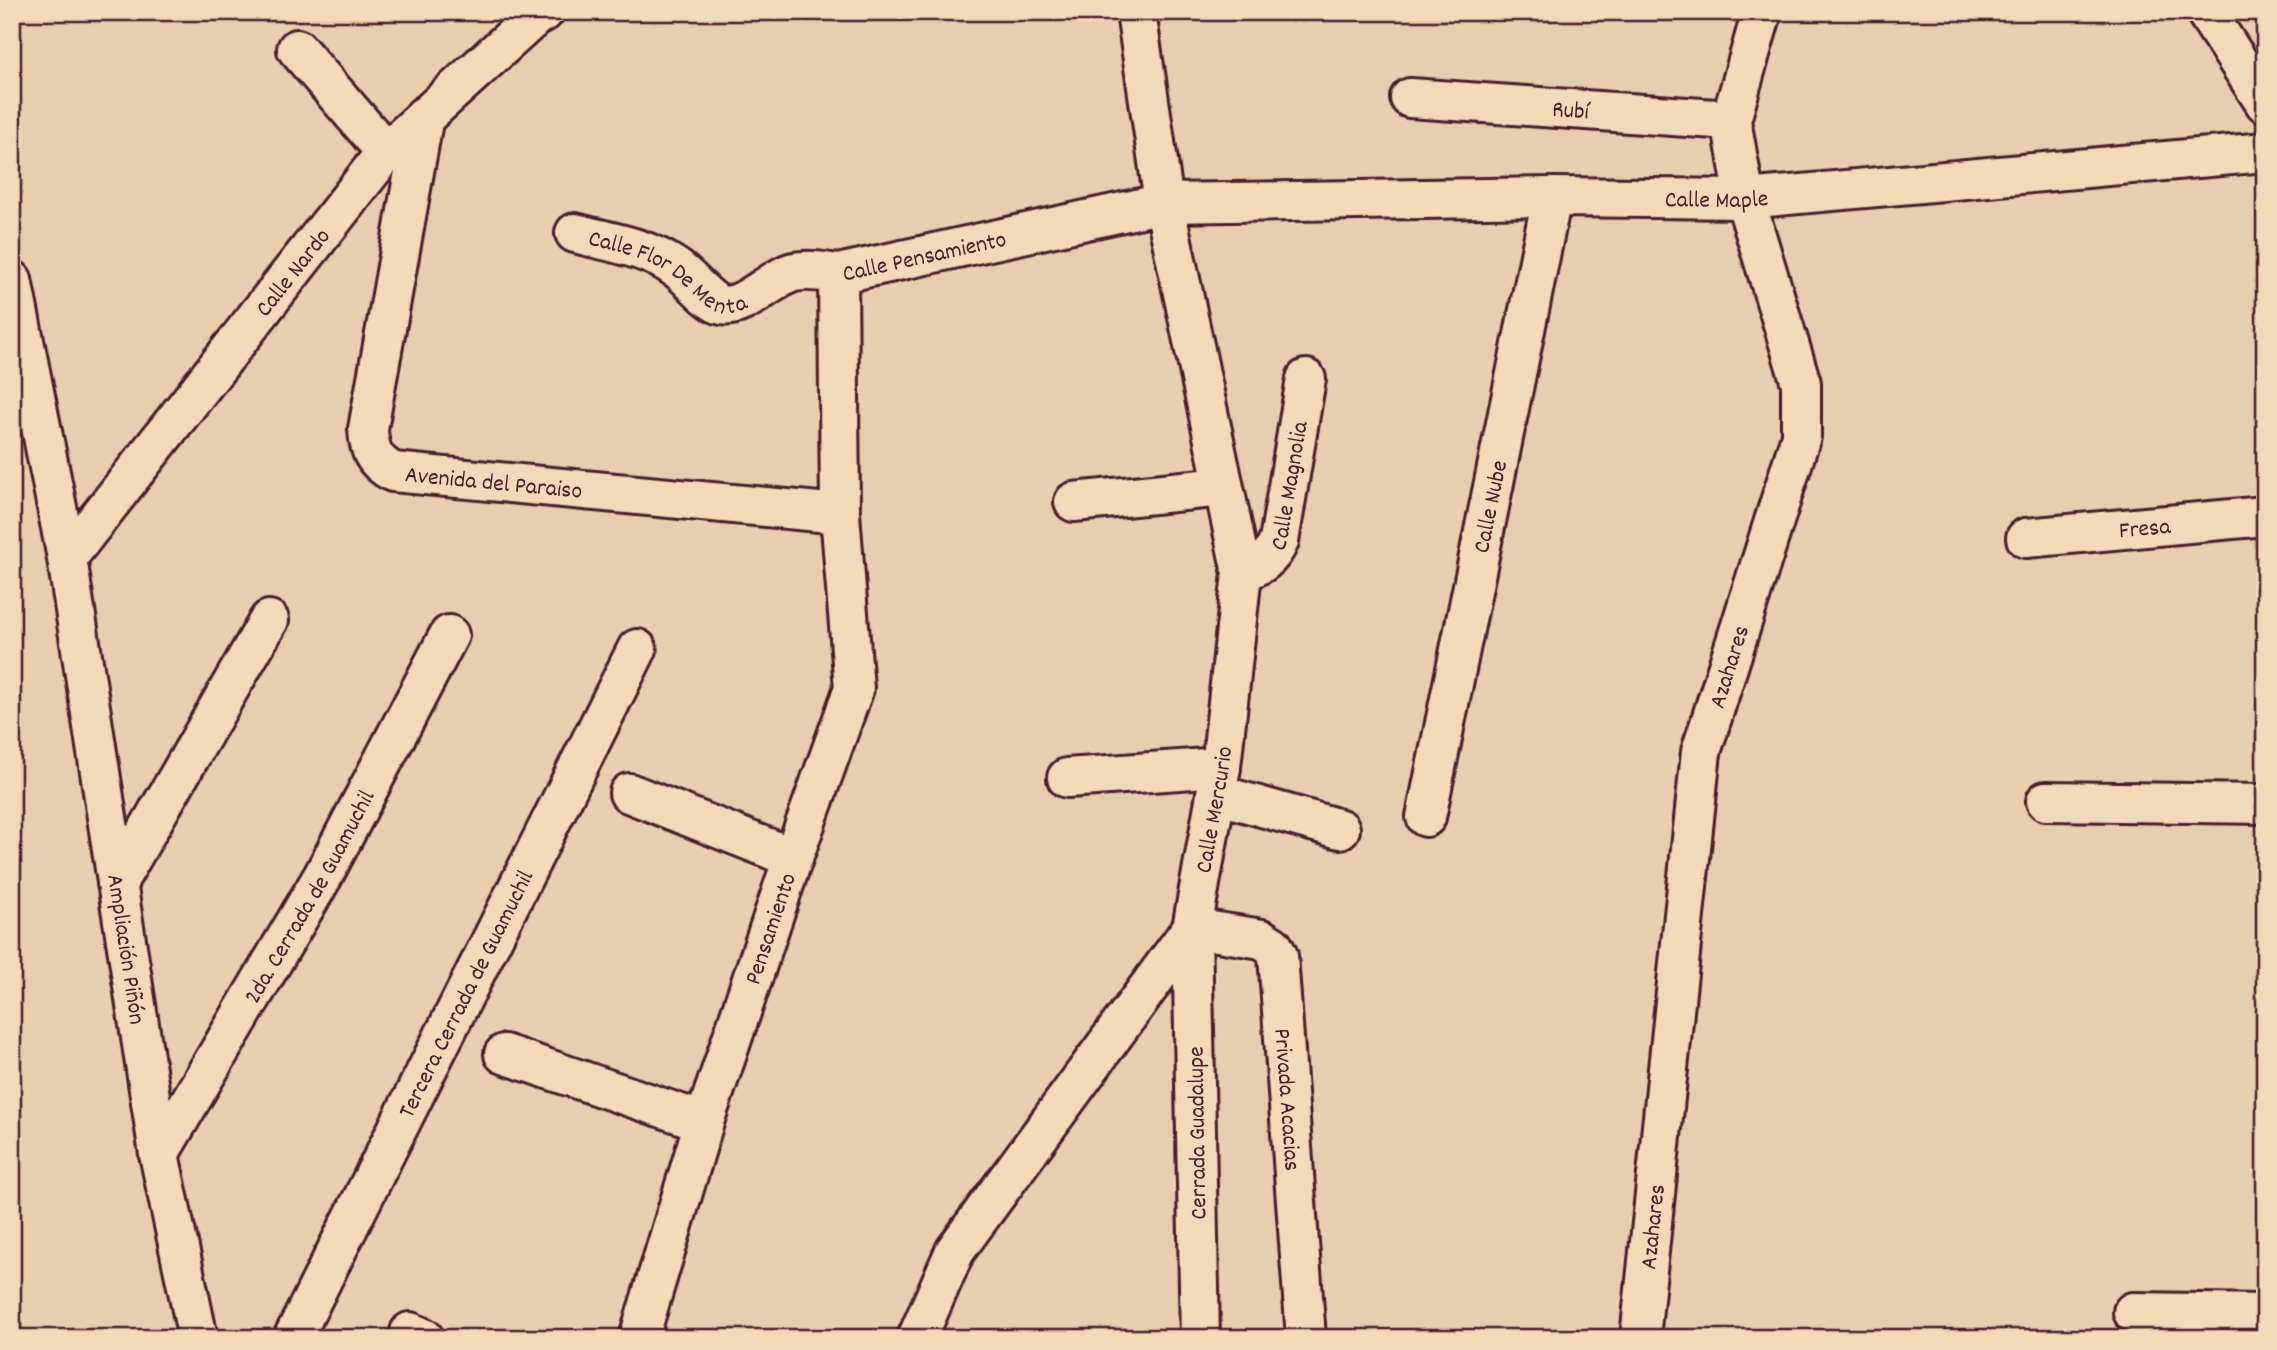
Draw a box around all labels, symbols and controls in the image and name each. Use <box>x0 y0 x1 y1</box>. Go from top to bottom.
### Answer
street label: Rubí <box>1551 94 1592 130</box>
street label: Calle Maple <box>1665 183 1770 219</box>
street label: Calle Nardo <box>249 222 340 325</box>
street label: Calle Flor De Menta <box>585 223 754 326</box>
street label: Calle Pensamiento <box>840 224 1010 293</box>
street label: Calle Magnolia <box>1263 418 1319 557</box>
street label: Calle Nube <box>1466 458 1518 556</box>
street label: Avenida del Paraiso <box>403 459 584 510</box>
street label: Fresa <box>2118 511 2173 549</box>
street label: Azahares <box>1702 621 1760 713</box>
street label: Calle Mercurio <box>1188 745 1243 876</box>
street label: 2da. Cerrada de Guamuchil <box>237 785 385 1011</box>
street label: Tercera Cerrada de Guamuchil <box>391 865 544 1125</box>
street label: Pensamiento <box>738 869 807 990</box>
street label: Ampliación Piñón <box>96 872 153 1027</box>
street label: Privada Acacias <box>1263 1027 1308 1172</box>
street label: Cerrada Guadalupe <box>1180 1046 1218 1220</box>
street label: Azahares <box>1633 1183 1676 1271</box>

